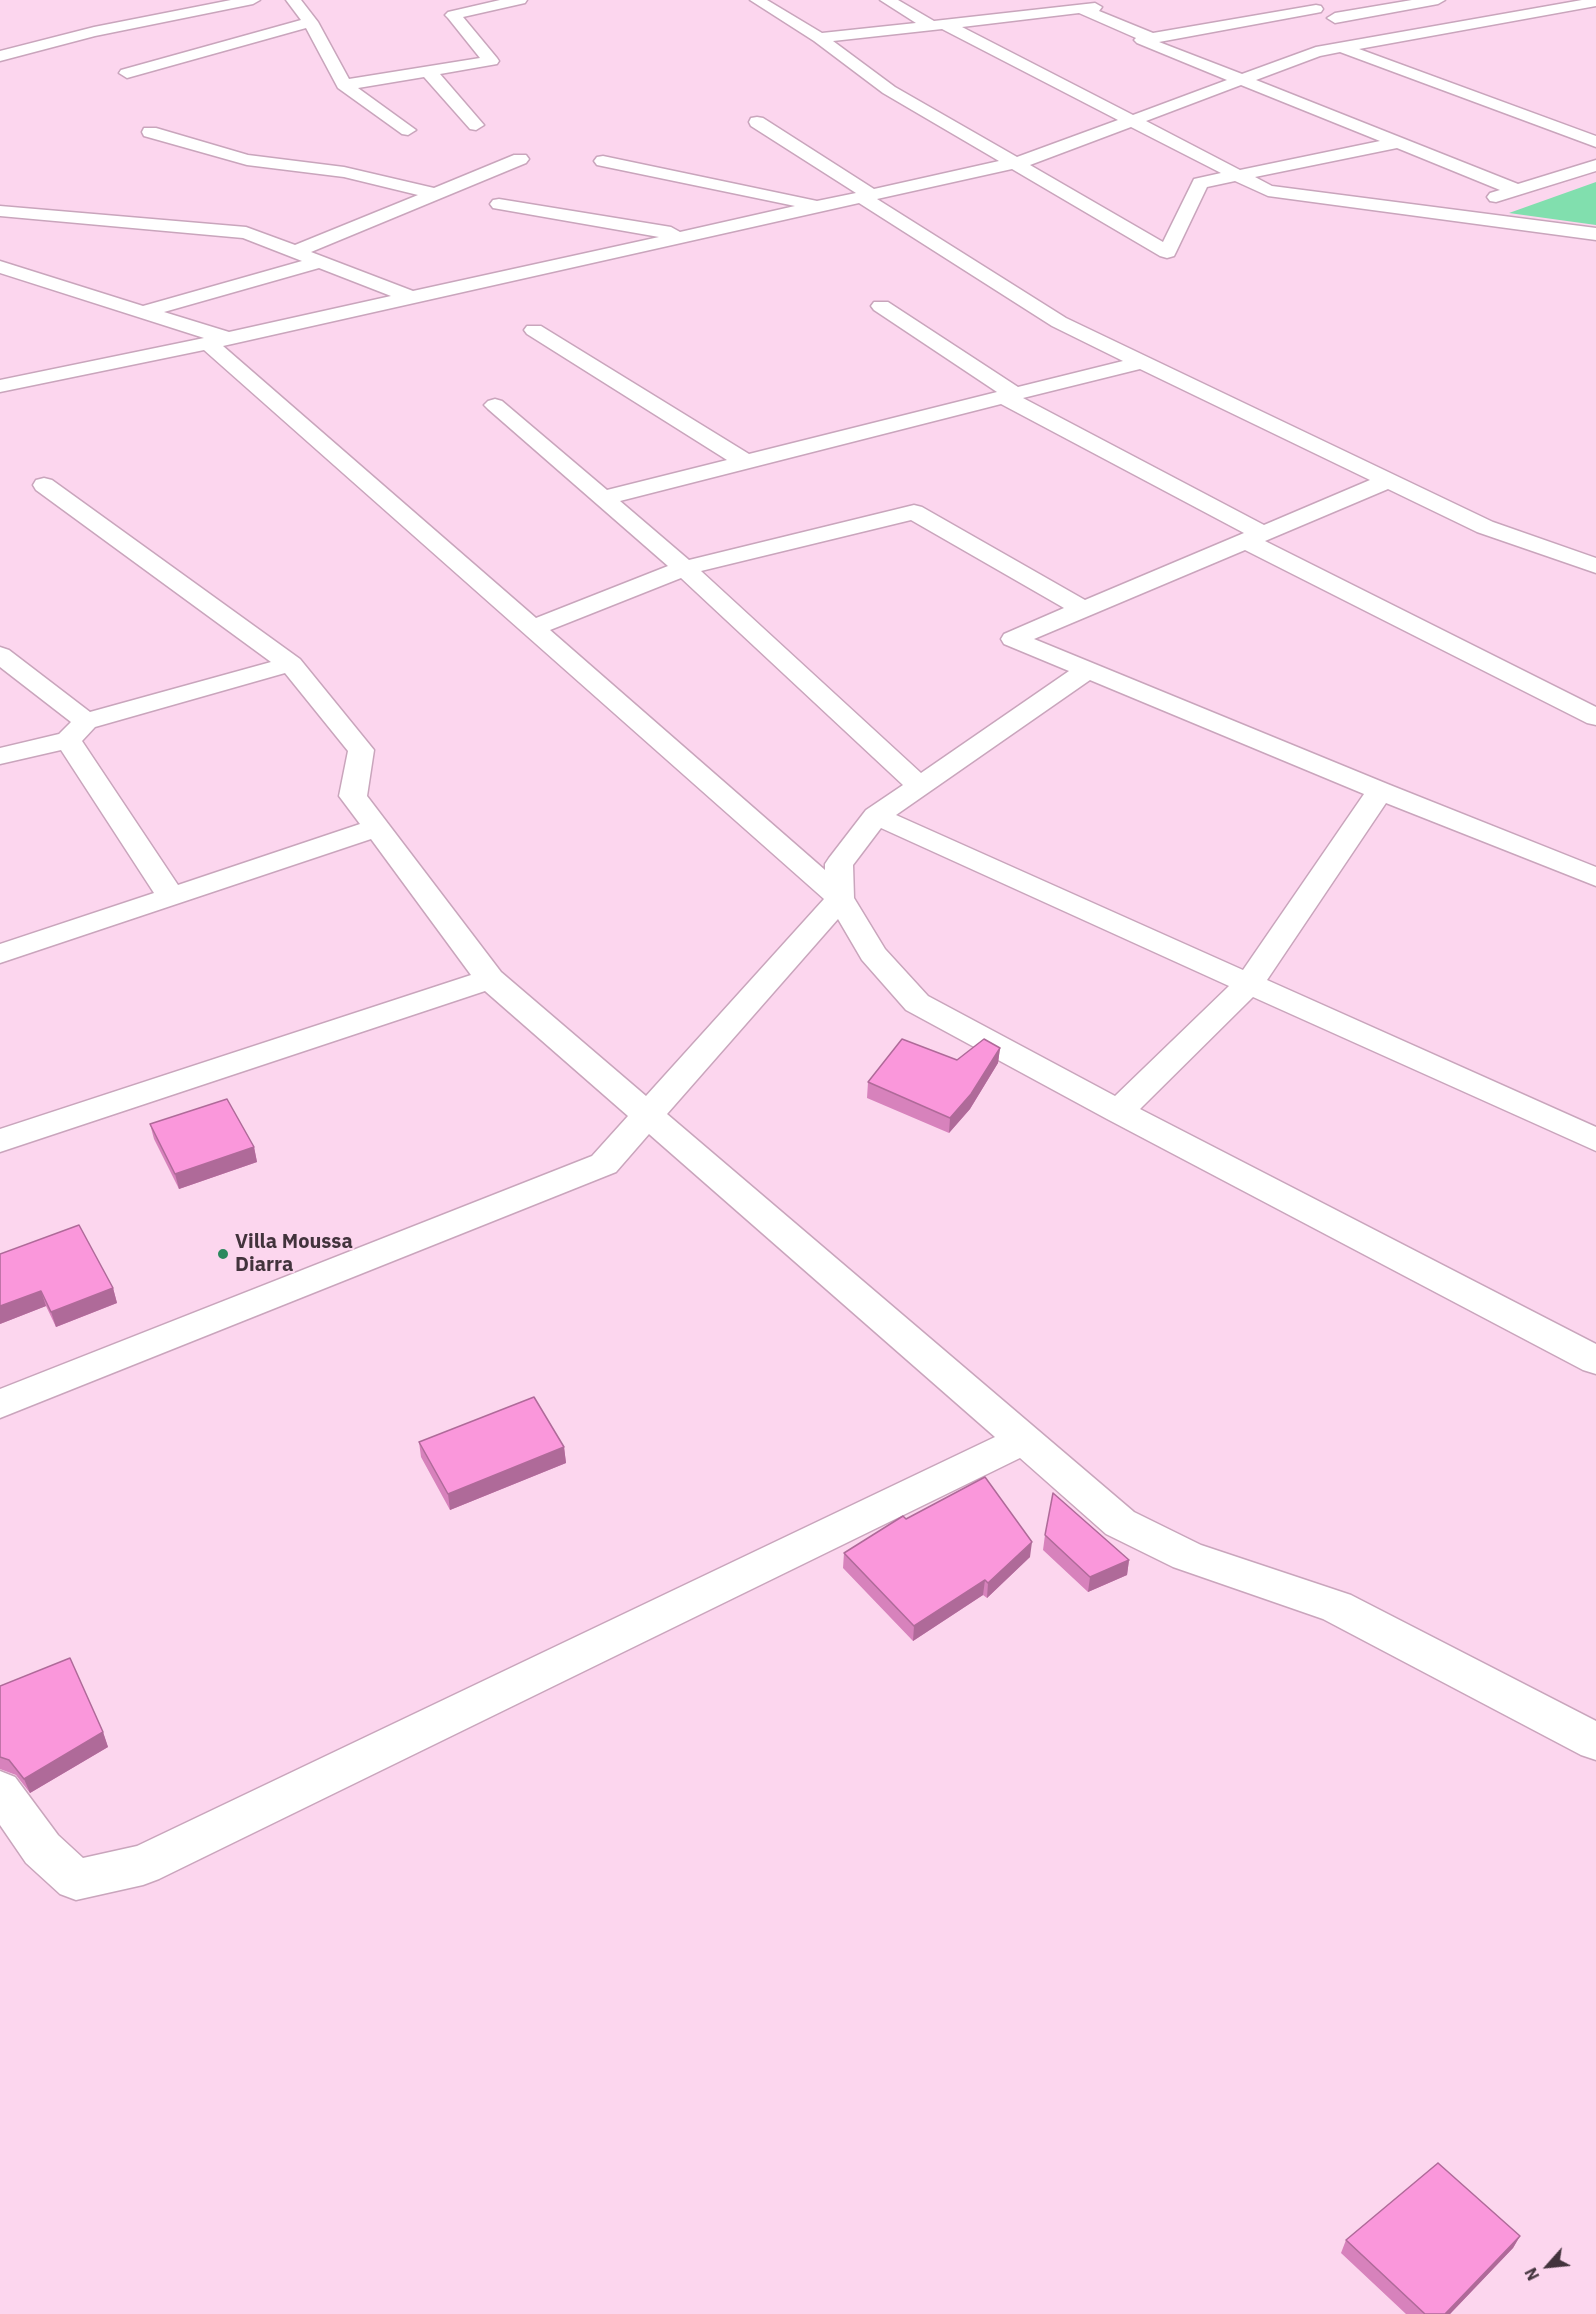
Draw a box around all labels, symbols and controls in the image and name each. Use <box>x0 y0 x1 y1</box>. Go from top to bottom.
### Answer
place label: Villa Moussa Diarra <box>235 1230 353 1277</box>
marker: Villa Moussa Diarra <box>216 1247 230 1261</box>
north arrow <box>1518 2236 1578 2296</box>
text: N <box>1520 2264 1544 2284</box>

